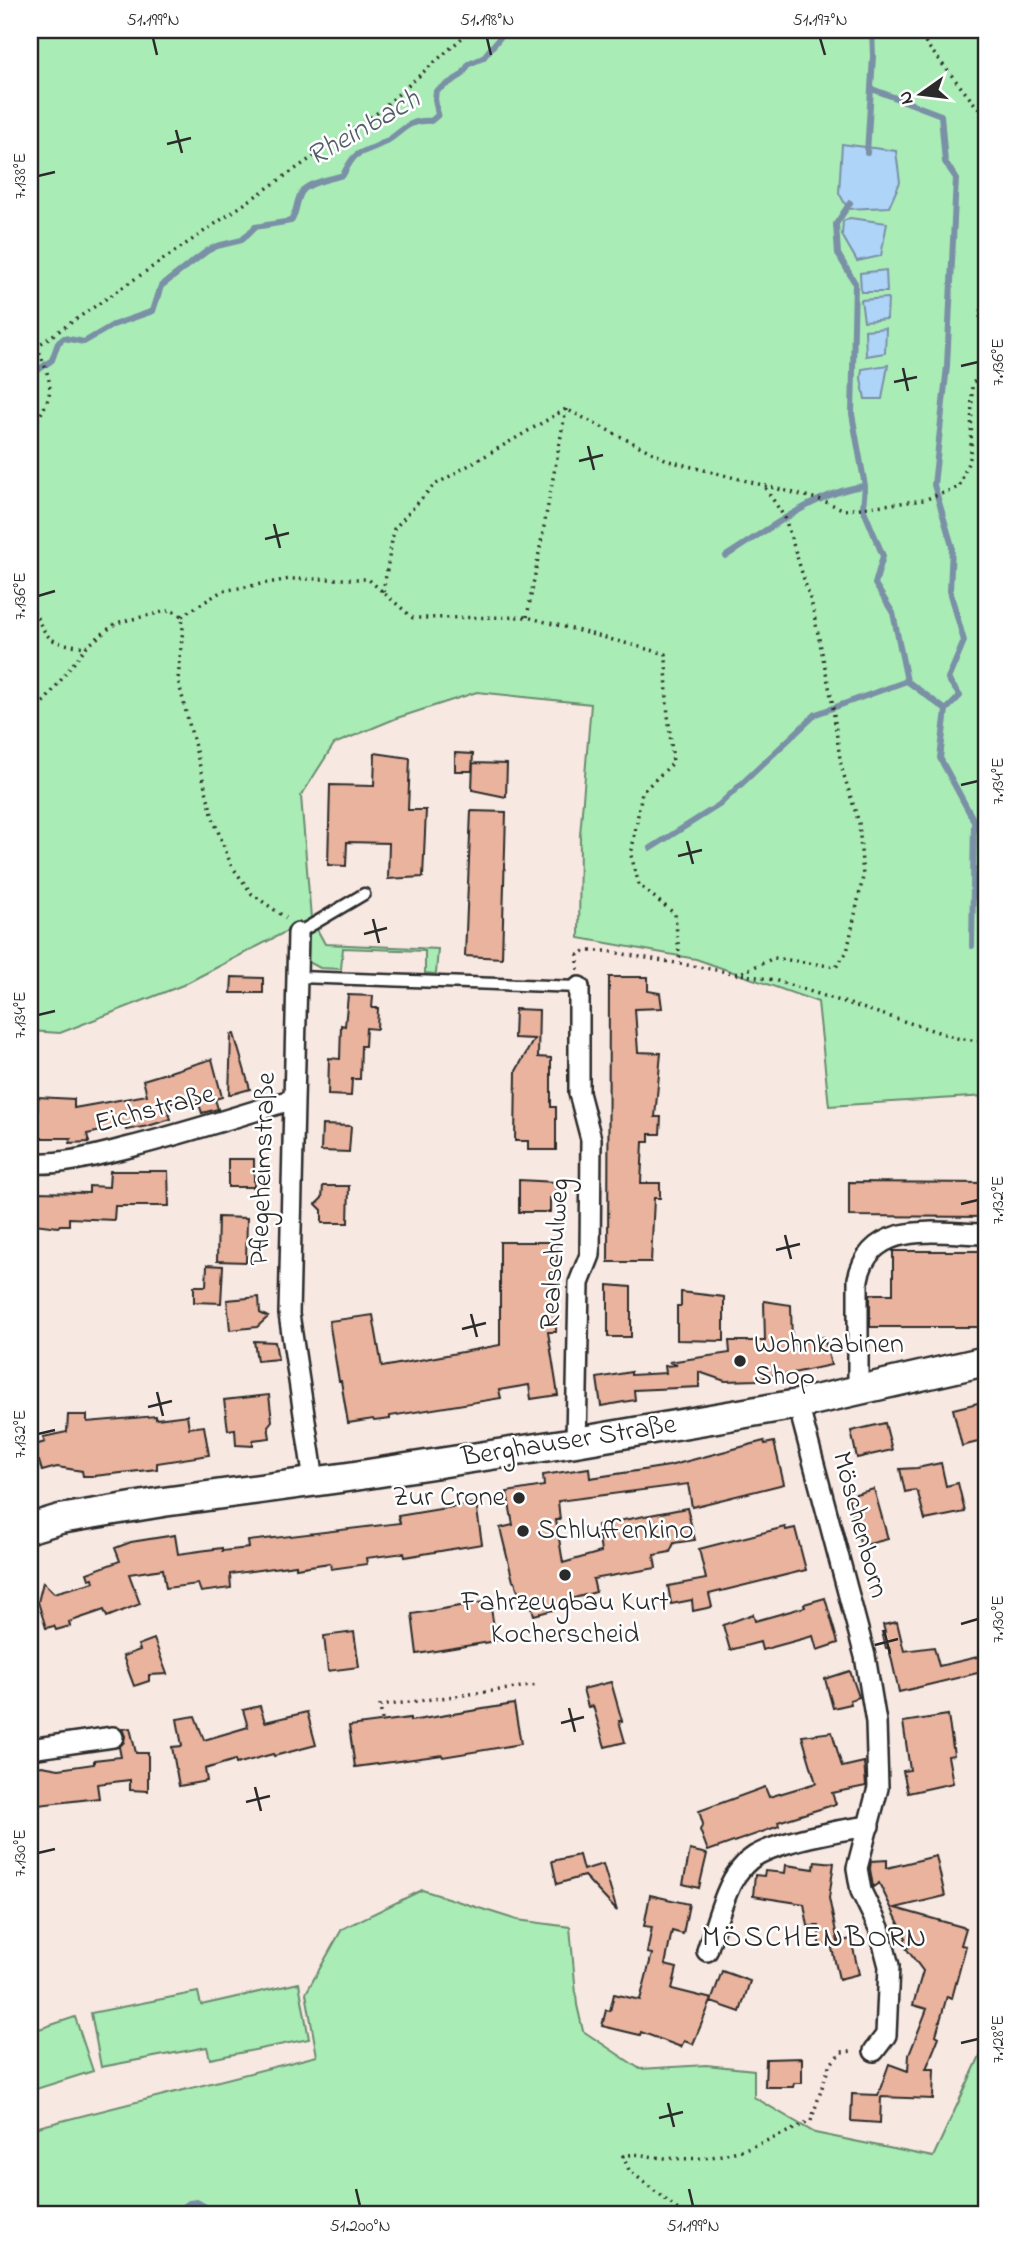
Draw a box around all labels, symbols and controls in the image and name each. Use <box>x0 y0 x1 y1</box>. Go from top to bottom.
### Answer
text: 51.199°N <box>126 8 180 34</box>
text: 51.198°N <box>460 8 514 34</box>
text: 51.197°N <box>792 8 848 34</box>
north arrow <box>886 60 956 130</box>
water label: Rheinbach <box>299 79 429 179</box>
text: N <box>892 88 922 107</box>
text: 7.138°E <box>8 153 34 199</box>
text: 7.136°E <box>986 338 1012 386</box>
text: 7.136°E <box>8 572 34 620</box>
text: 7.134°E <box>986 757 1012 805</box>
text: 7.134°E <box>8 991 34 1039</box>
street label: Pflegeheimstraße <box>240 1071 288 1266</box>
street label: Eichstraße <box>91 1074 220 1146</box>
text: 7.132°E <box>986 1175 1012 1224</box>
street label: Realschulweg <box>530 1177 582 1331</box>
place label: Wohnkabinen Shop <box>754 1325 904 1398</box>
marker: Wohnkabinen Shop <box>732 1353 748 1369</box>
street label: Berghauser Straße <box>458 1405 680 1479</box>
text: 7.132°E <box>8 1409 34 1458</box>
street label: Möschenborn <box>820 1447 898 1603</box>
place label: Zur Crone <box>393 1478 505 1519</box>
marker: Zur Crone <box>511 1490 527 1506</box>
place label: Schluffenkino <box>537 1511 693 1552</box>
marker: Schluffenkino <box>515 1523 531 1539</box>
marker: Fahrzeugbau Kurt Kocherscheid <box>557 1567 573 1583</box>
place label: Fahrzeugbau Kurt Kocherscheid <box>460 1583 669 1656</box>
text: 7.130°E <box>986 1595 1012 1643</box>
text: 7.130°E <box>8 1829 34 1877</box>
district label: MÖSCHENBORN <box>702 1917 928 1961</box>
text: 7.128°E <box>986 2015 1012 2063</box>
text: 51.200°N <box>329 2214 391 2240</box>
text: 51.199°N <box>666 2214 720 2240</box>

